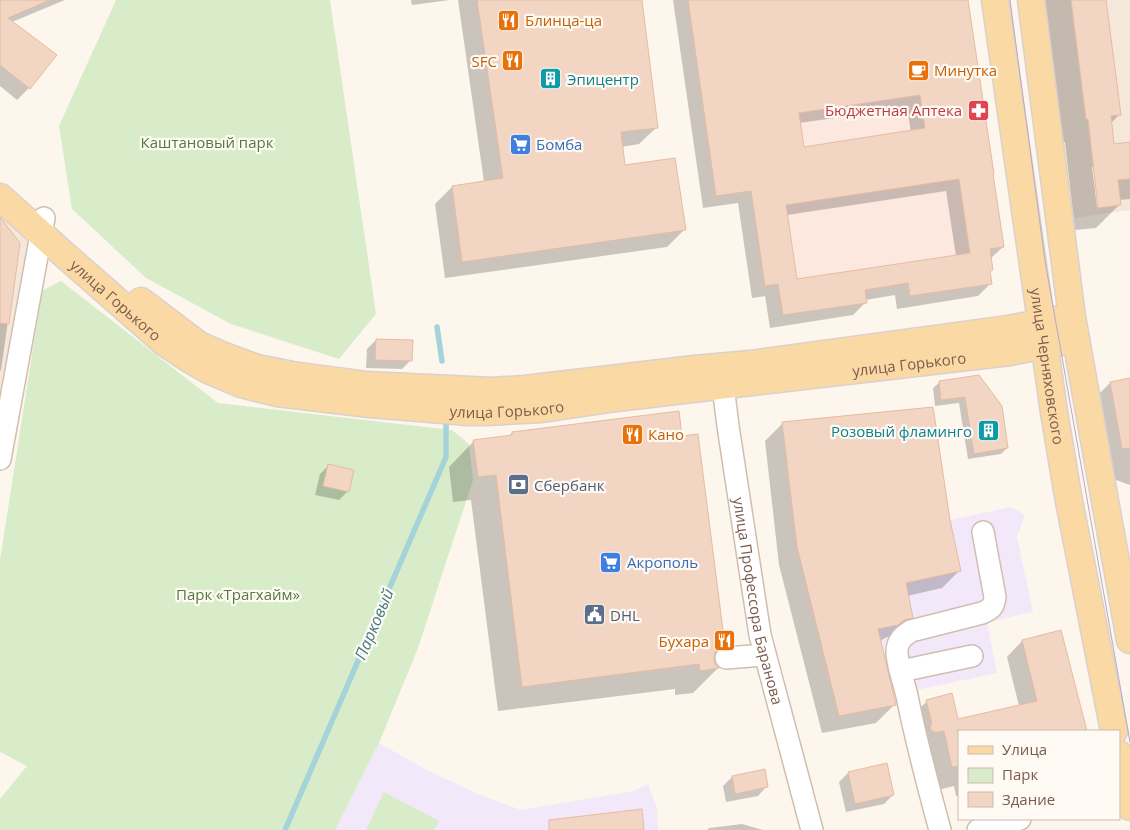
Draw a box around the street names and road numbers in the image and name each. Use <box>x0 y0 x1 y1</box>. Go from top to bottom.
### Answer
street label: улица Горького <box>66 255 166 345</box>
street label: улица Черняховского <box>1026 287 1069 446</box>
street label: улица Горького <box>851 347 967 380</box>
street label: улица Горького <box>449 396 565 422</box>
street label: улица Профессора Баранова <box>729 496 788 707</box>

